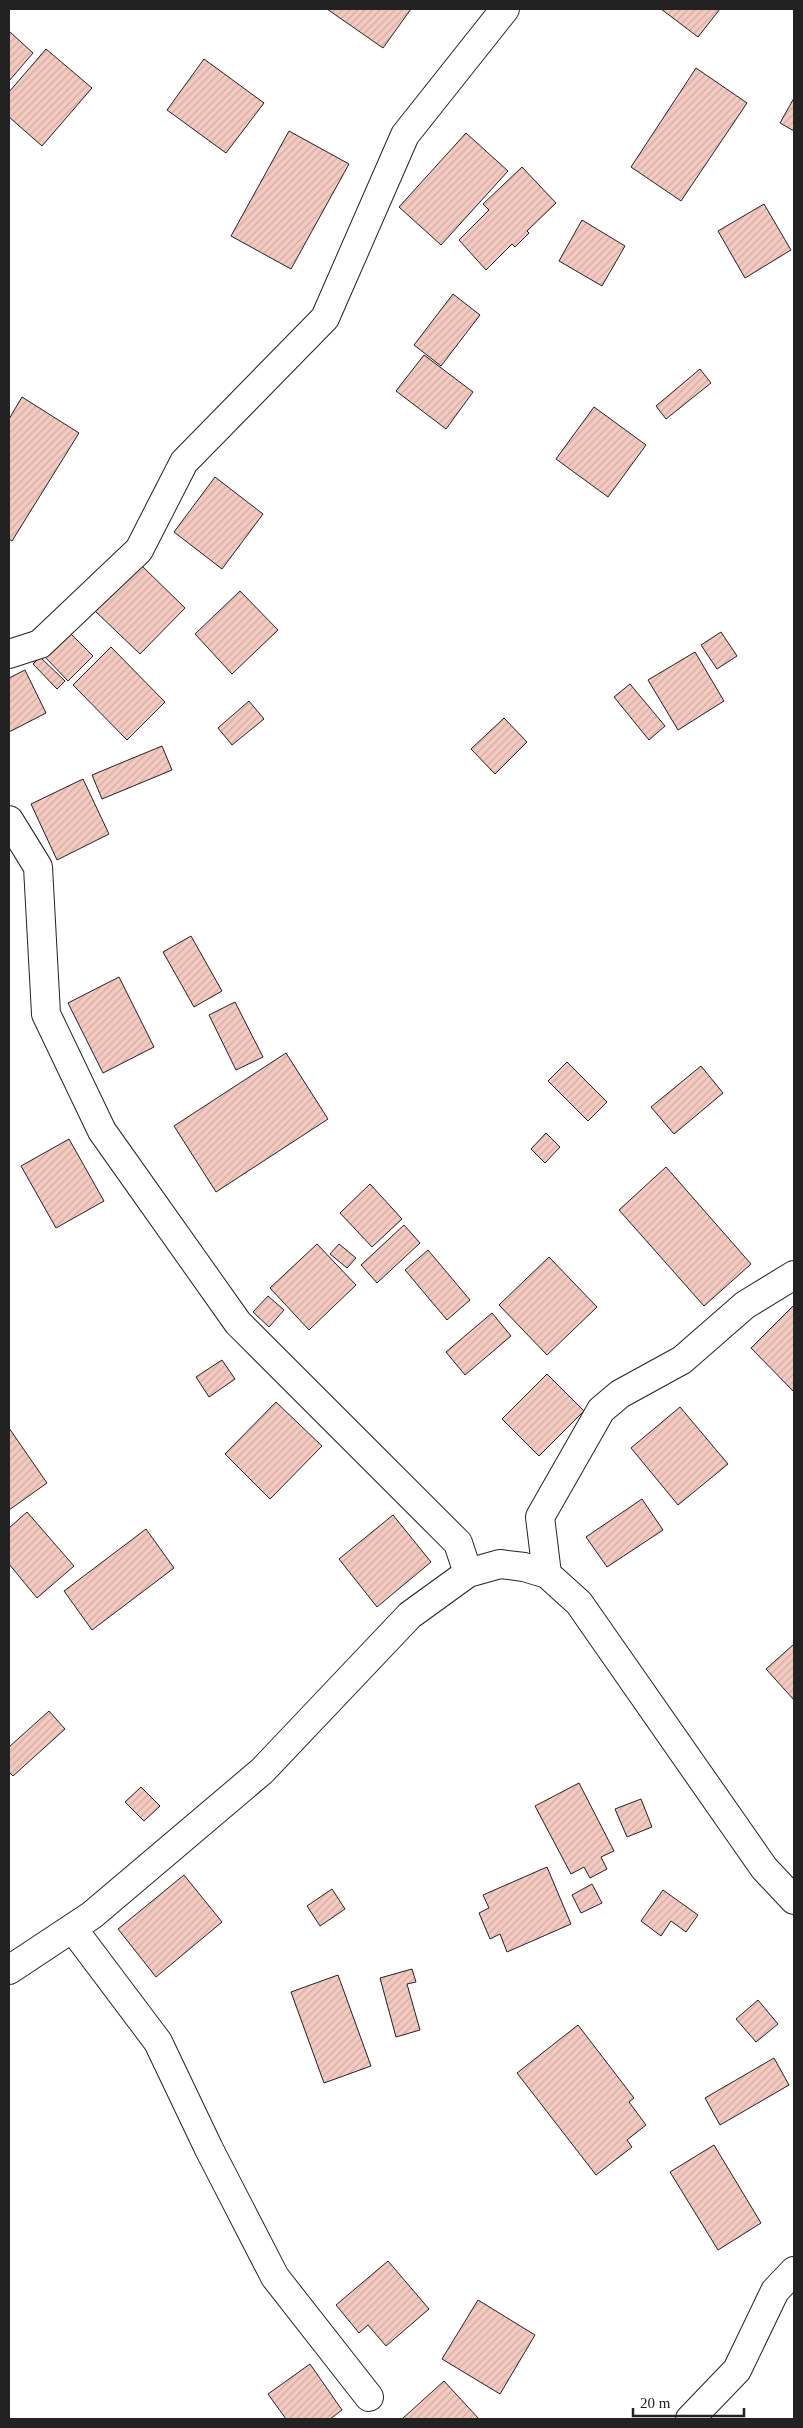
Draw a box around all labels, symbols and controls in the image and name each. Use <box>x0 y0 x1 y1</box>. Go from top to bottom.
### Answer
scale bar <box>633 2386 744 2418</box>
text: 20 m <box>640 2395 671 2411</box>

